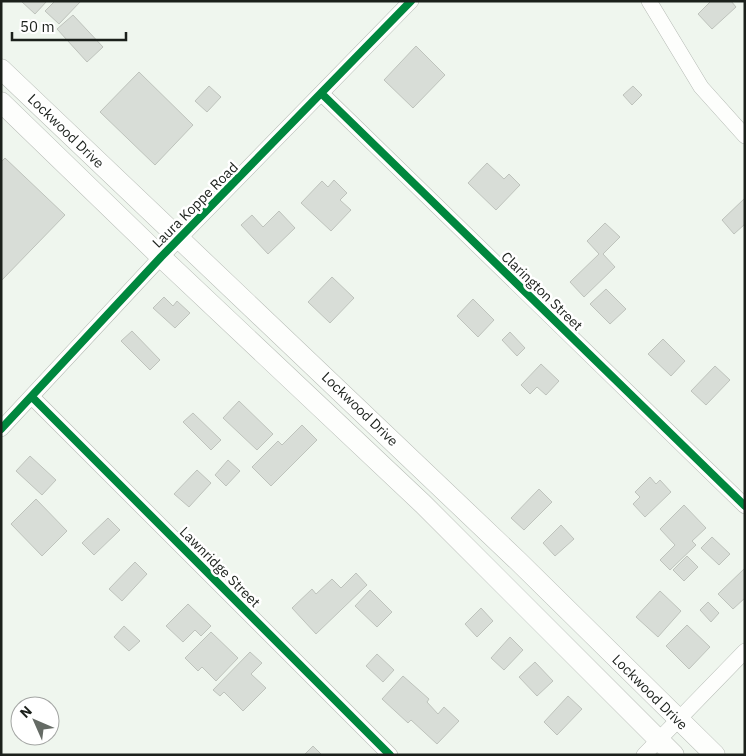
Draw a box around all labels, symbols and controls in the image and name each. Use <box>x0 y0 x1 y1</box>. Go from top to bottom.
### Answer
scale bar <box>12 10 126 42</box>
text: 50 m <box>20 17 55 36</box>
street label: Lockwood Drive <box>24 90 108 172</box>
street label: Laura Koppe Road <box>148 158 242 252</box>
street label: Clarington Street <box>498 248 587 334</box>
street label: Lockwood Drive <box>318 368 402 450</box>
street label: Lawnridge Street <box>176 523 264 611</box>
street label: Lockwood Drive <box>608 650 692 734</box>
north arrow <box>10 696 60 746</box>
text: N <box>16 702 36 722</box>

